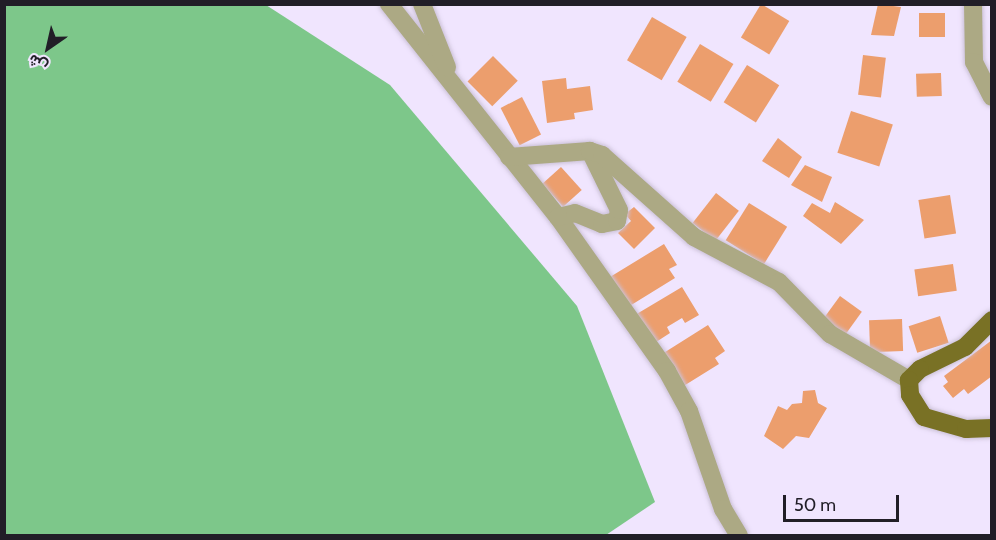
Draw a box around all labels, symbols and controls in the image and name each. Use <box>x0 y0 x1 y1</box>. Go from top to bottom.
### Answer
north arrow <box>18 18 78 78</box>
text: ش <box>24 50 51 77</box>
scale bar <box>786 483 902 521</box>
text: 50 m <box>794 494 836 516</box>

